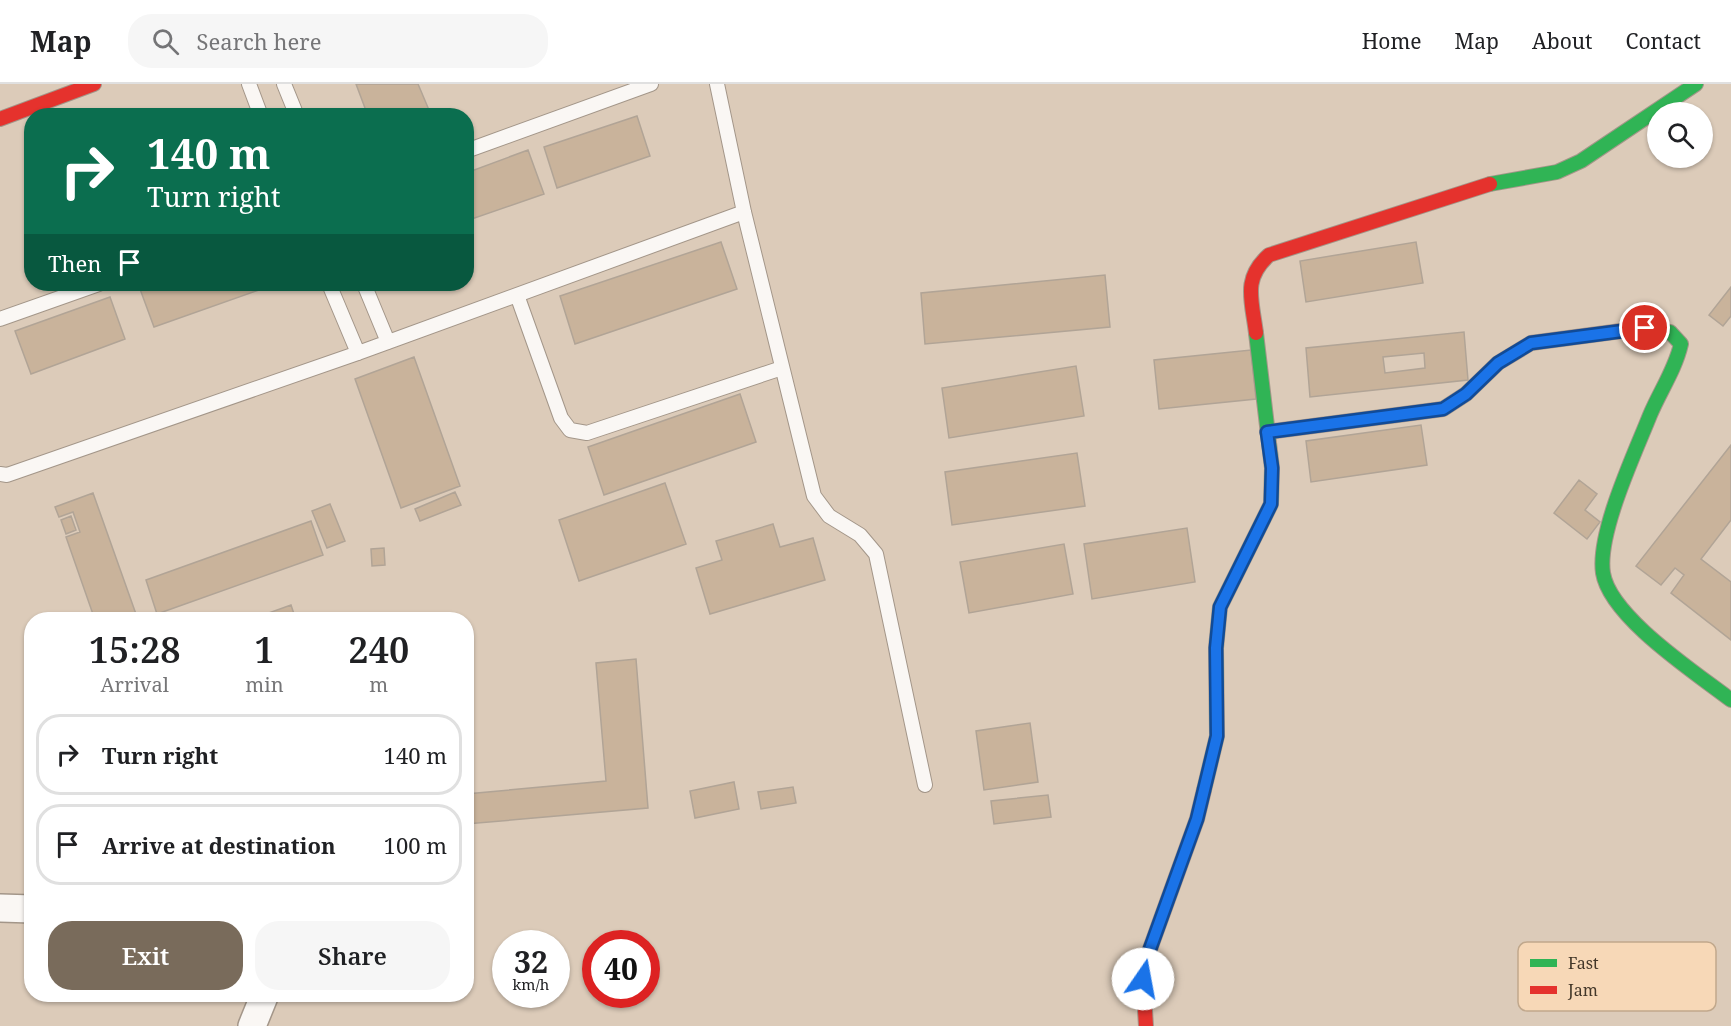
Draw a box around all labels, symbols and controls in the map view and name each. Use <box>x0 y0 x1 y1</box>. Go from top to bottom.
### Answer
search box <box>128 14 548 68</box>
text: Map <box>30 22 92 60</box>
icon: search <box>149 25 182 58</box>
text: Search here <box>197 26 321 56</box>
text: Home <box>1362 27 1422 55</box>
text: Map <box>1455 27 1499 55</box>
text: About <box>1532 27 1593 55</box>
text: Contact <box>1626 27 1701 55</box>
map controls <box>1647 102 1713 168</box>
button: search <box>1647 102 1713 168</box>
text: 140 m <box>147 124 271 181</box>
icon: right <box>48 132 126 210</box>
text: Turn right <box>147 178 280 215</box>
icon: arrive <box>113 246 146 279</box>
text: Then <box>48 248 101 278</box>
pin <box>1619 302 1670 353</box>
icon: arrive <box>1628 311 1661 344</box>
text: 15:28 <box>89 625 181 674</box>
text: 1 <box>254 625 275 674</box>
text: 240 <box>348 625 409 674</box>
text: Arrival <box>100 671 169 698</box>
text: min <box>245 671 284 698</box>
text: m <box>369 671 388 698</box>
icon: right <box>51 738 84 771</box>
text: Turn right <box>102 740 218 770</box>
text: 140 m <box>384 740 447 770</box>
icon: arrive <box>51 828 84 861</box>
text: Arrive at destination <box>102 830 336 860</box>
text: 100 m <box>384 830 447 860</box>
button: Exit <box>48 921 243 990</box>
button: Share <box>255 921 450 990</box>
speed limit sign: 40 <box>582 930 660 1008</box>
text: 32 <box>514 941 548 982</box>
legend <box>1518 942 1716 1011</box>
position arrow <box>1111 947 1175 1011</box>
text: Fast <box>1568 952 1599 974</box>
text: km/h <box>513 974 549 994</box>
text: Jam <box>1567 979 1598 1001</box>

